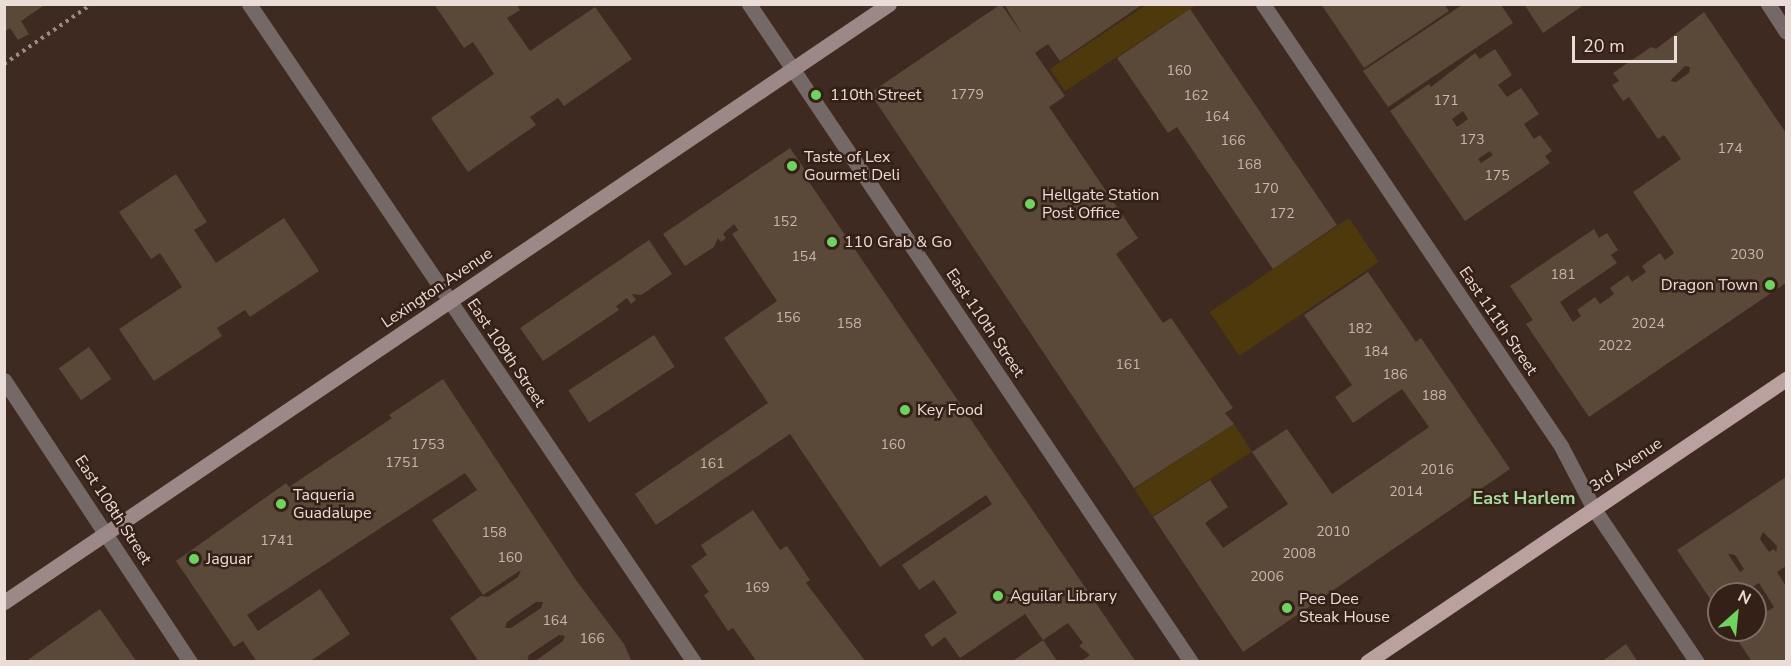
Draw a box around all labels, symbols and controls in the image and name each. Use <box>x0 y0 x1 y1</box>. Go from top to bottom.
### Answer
scale bar <box>1575 24 1680 62</box>
text: 20 m <box>1583 34 1625 58</box>
house number: 160 <box>1166 63 1192 79</box>
place label: 110th Street <box>830 85 921 105</box>
marker: 110th Street <box>807 86 825 104</box>
house number: 1779 <box>950 87 984 103</box>
house number: 162 <box>1183 88 1209 104</box>
house number: 171 <box>1433 93 1459 109</box>
house number: 164 <box>1204 109 1230 125</box>
house number: 173 <box>1459 132 1485 148</box>
house number: 166 <box>1220 133 1246 149</box>
house number: 174 <box>1717 141 1743 157</box>
place label: Taste of Lex Gourmet Deli <box>804 147 900 185</box>
house number: 168 <box>1236 157 1262 173</box>
marker: Taste of Lex Gourmet Deli <box>785 159 799 173</box>
house number: 175 <box>1484 168 1510 184</box>
house number: 170 <box>1253 181 1279 197</box>
place label: Hellgate Station Post Office <box>1042 185 1159 223</box>
marker: Hellgate Station Post Office <box>1023 197 1037 211</box>
house number: 172 <box>1269 206 1295 222</box>
house number: 152 <box>772 214 798 230</box>
place label: 110 Grab & Go <box>844 232 952 252</box>
marker: 110 Grab & Go <box>825 235 839 249</box>
street label: Lexington Avenue <box>378 244 496 332</box>
house number: 2030 <box>1730 247 1764 263</box>
house number: 154 <box>791 249 817 265</box>
street label: East 111th Street <box>1455 263 1541 379</box>
street label: East 110th Street <box>942 265 1028 381</box>
house number: 181 <box>1550 267 1576 283</box>
place label: Dragon Town <box>1661 275 1758 295</box>
marker: Dragon Town <box>1763 278 1777 292</box>
street label: East 109th Street <box>463 295 549 411</box>
house number: 156 <box>775 310 801 326</box>
house number: 158 <box>836 316 862 332</box>
house number: 2024 <box>1631 316 1665 332</box>
house number: 182 <box>1347 321 1373 337</box>
house number: 2022 <box>1598 338 1632 354</box>
house number: 184 <box>1363 344 1389 360</box>
house number: 161 <box>1115 357 1141 373</box>
house number: 186 <box>1382 367 1408 383</box>
house number: 188 <box>1421 388 1447 404</box>
place label: Key Food <box>917 400 983 420</box>
marker: Key Food <box>898 403 912 417</box>
street label: 3rd Avenue <box>1586 434 1666 496</box>
house number: 1753 <box>411 437 445 453</box>
house number: 160 <box>880 437 906 453</box>
street label: East 108th Street <box>71 452 155 568</box>
house number: 1751 <box>385 455 419 471</box>
house number: 161 <box>699 456 725 472</box>
house number: 2016 <box>1420 462 1454 478</box>
house number: 2014 <box>1389 484 1423 500</box>
place label: Taqueria Guadalupe <box>293 485 371 523</box>
district label: East Harlem <box>1473 487 1575 509</box>
marker: Taqueria Guadalupe <box>274 497 288 511</box>
house number: 2010 <box>1316 524 1350 540</box>
house number: 158 <box>481 525 507 541</box>
house number: 1741 <box>260 533 294 549</box>
house number: 2008 <box>1282 546 1316 562</box>
place label: Jaguar <box>206 549 252 569</box>
house number: 160 <box>497 550 523 566</box>
marker: Jaguar <box>187 552 201 566</box>
house number: 2006 <box>1250 569 1284 585</box>
house number: 169 <box>744 580 770 596</box>
north arrow <box>1707 582 1767 642</box>
text: N <box>1734 585 1755 610</box>
place label: Aguilar Library <box>1010 586 1117 606</box>
marker: Aguilar Library <box>991 589 1005 603</box>
place label: Pee Dee Steak House <box>1299 589 1390 627</box>
marker: Pee Dee Steak House <box>1280 601 1294 615</box>
house number: 164 <box>542 613 568 629</box>
house number: 166 <box>579 631 605 647</box>

